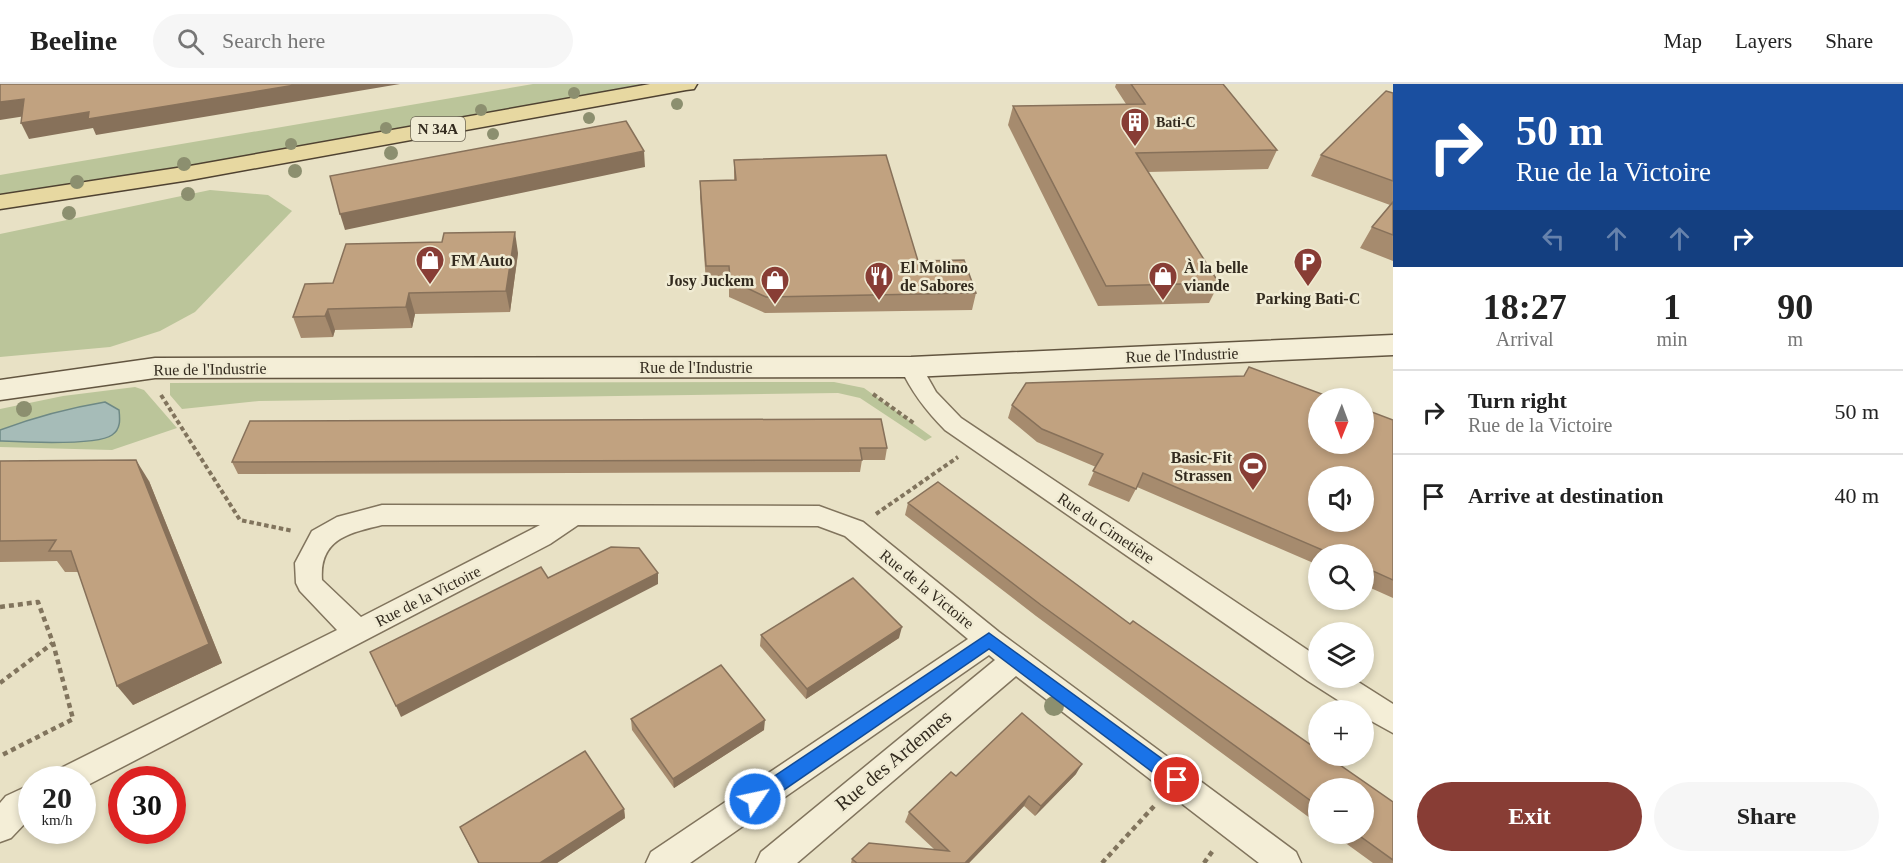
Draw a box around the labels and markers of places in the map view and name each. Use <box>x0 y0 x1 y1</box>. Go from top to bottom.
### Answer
building icon: Bati-C <box>1119 106 1151 148</box>
place label: Bati-C <box>1156 115 1196 130</box>
shop icon: FM Auto <box>414 244 446 286</box>
parking icon: Parking Bati-C <box>1292 246 1324 288</box>
place label: FM Auto <box>451 252 513 269</box>
place label: À la belle viande <box>1184 258 1248 294</box>
place label: El Molino de Sabores <box>900 259 974 294</box>
restaurant icon: El Molino de Sabores <box>863 260 895 302</box>
shop icon: À la belle viande <box>1147 260 1179 302</box>
shop icon: Josy Juckem <box>759 264 791 306</box>
place label: Josy Juckem <box>666 272 755 290</box>
place label: Parking Bati-C <box>1256 290 1360 308</box>
place label: Basic-Fit Strassen <box>1171 449 1233 484</box>
sports icon: Basic-Fit Strassen <box>1237 450 1269 492</box>
pin <box>1151 754 1202 805</box>

